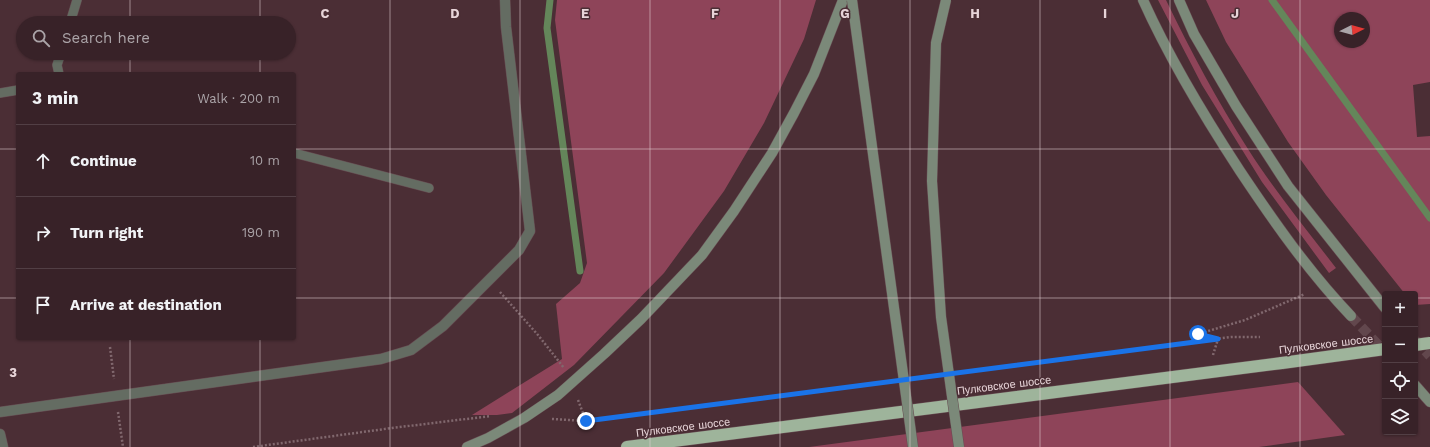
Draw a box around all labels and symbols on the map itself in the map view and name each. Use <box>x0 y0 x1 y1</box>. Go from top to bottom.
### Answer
text: C <box>321 6 330 21</box>
text: D <box>450 6 460 21</box>
text: E <box>581 6 589 21</box>
text: F <box>711 6 719 21</box>
text: G <box>840 6 850 21</box>
text: H <box>970 6 980 21</box>
text: I <box>1103 6 1107 21</box>
text: J <box>1231 6 1239 21</box>
north arrow <box>1334 12 1370 48</box>
route start <box>1189 325 1207 343</box>
street label: Пулковское шоссе <box>1278 332 1374 357</box>
text: 3 <box>9 365 17 380</box>
street label: Пулковское шоссе <box>956 373 1052 398</box>
route end <box>577 412 595 430</box>
street label: Пулковское шоссе <box>635 415 731 440</box>

